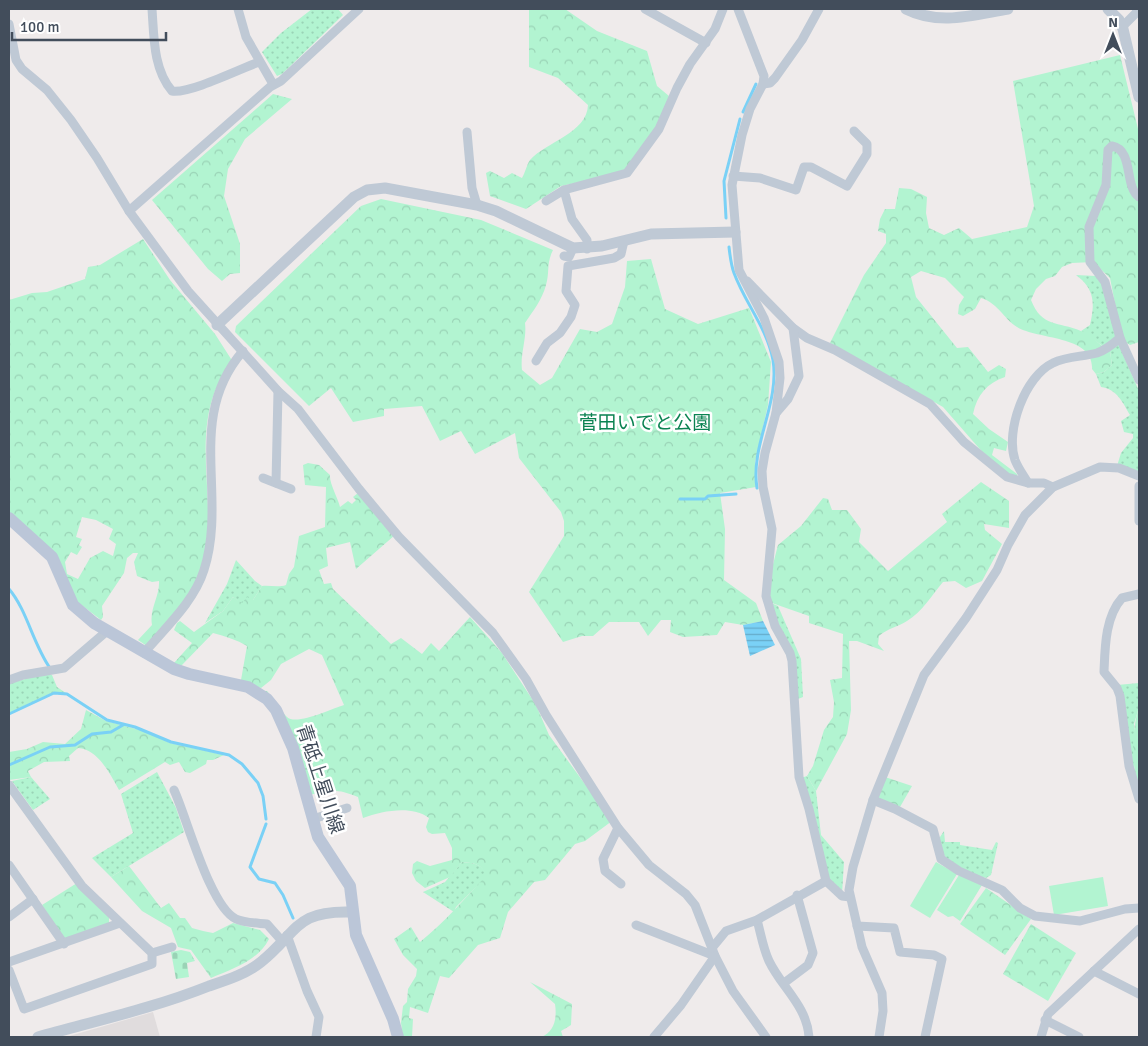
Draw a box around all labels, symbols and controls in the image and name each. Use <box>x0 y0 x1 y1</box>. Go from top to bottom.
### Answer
scale bar <box>12 10 166 42</box>
north arrow <box>1088 10 1138 60</box>
text: N <box>1108 14 1118 31</box>
text: 100 m <box>20 18 60 36</box>
park label: 菅田いでと公園 <box>579 411 711 435</box>
street label: 青砥上星川線 <box>291 721 349 837</box>

